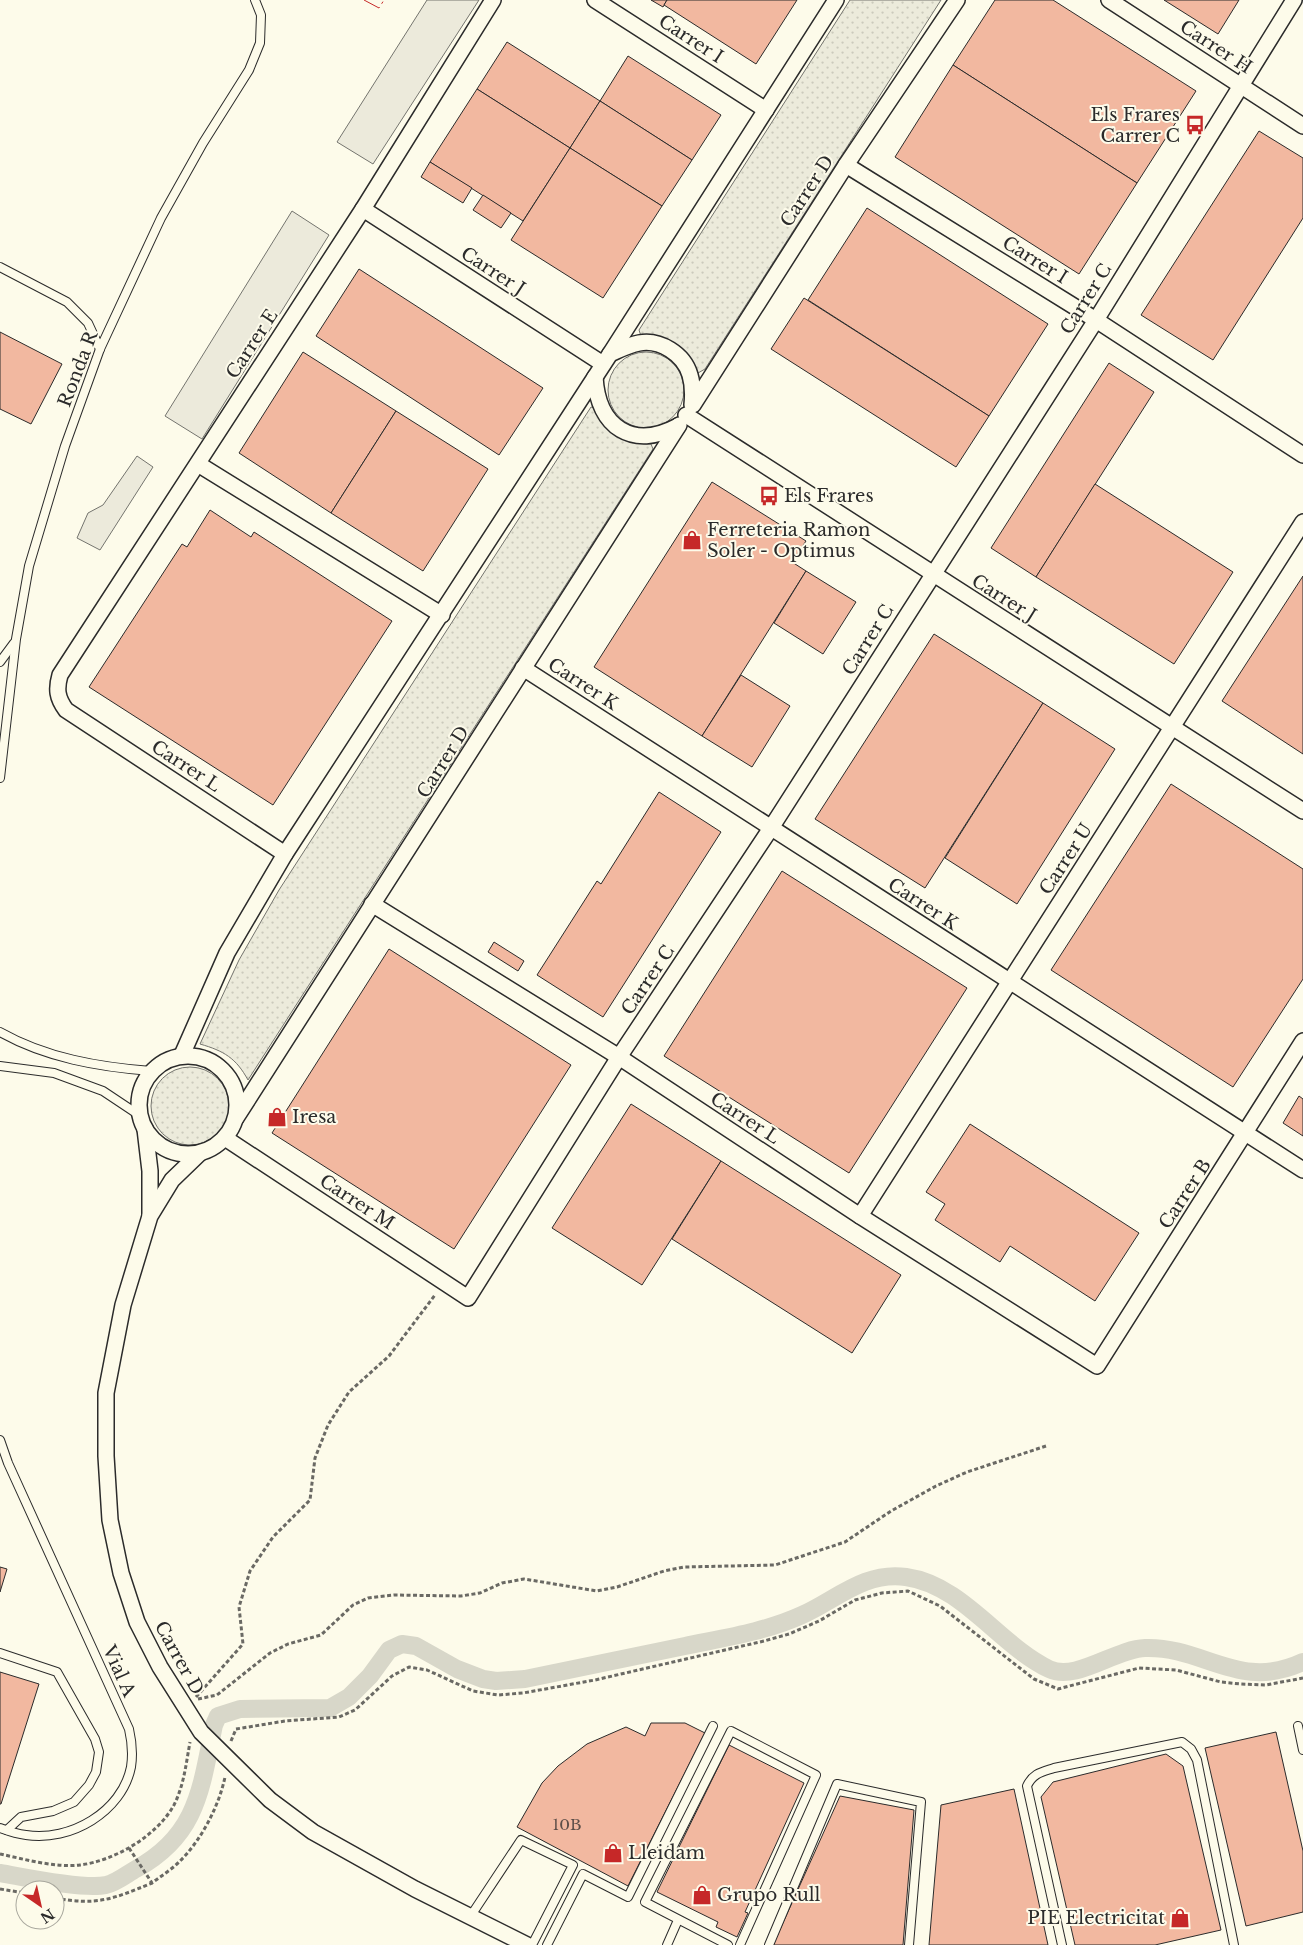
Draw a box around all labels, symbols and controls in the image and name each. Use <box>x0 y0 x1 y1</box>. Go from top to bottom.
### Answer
street label: Carrer I <box>655 10 727 68</box>
street label: Carrer H <box>1176 16 1256 78</box>
place label: Els Frares Carrer C <box>1090 104 1180 147</box>
bus stop icon: Els Frares Carrer C <box>1184 114 1206 136</box>
street label: Carrer D <box>776 151 838 231</box>
street label: Carrer I <box>998 231 1072 289</box>
street label: Carrer J <box>457 242 529 300</box>
street label: Carrer C <box>1056 259 1116 339</box>
street label: Carrer E <box>222 305 282 383</box>
street label: Ronda R <box>53 327 103 410</box>
bus stop icon: Els Frares <box>758 485 780 507</box>
place label: Els Frares <box>784 485 874 507</box>
place label: Ferreteria Ramon Soler - Optimus <box>707 519 870 562</box>
shop icon: Ferreteria Ramon Soler - Optimus <box>681 529 703 551</box>
street label: Carrer J <box>968 570 1040 626</box>
street label: Carrer C <box>838 600 898 680</box>
street label: Carrer K <box>544 653 623 715</box>
street label: Carrer D <box>412 722 474 802</box>
street label: Carrer L <box>147 736 225 796</box>
street label: Carrer U <box>1035 819 1097 899</box>
street label: Carrer K <box>884 873 963 935</box>
street label: Carrer C <box>617 941 679 1019</box>
street label: Carrer L <box>706 1088 784 1148</box>
shop icon: Iresa <box>266 1106 288 1128</box>
place label: Iresa <box>292 1106 336 1128</box>
street label: Carrer B <box>1154 1155 1216 1233</box>
street label: Carrer M <box>316 1170 398 1234</box>
street label: Carrer D <box>150 1617 208 1699</box>
street label: Vial A <box>98 1641 141 1701</box>
house number: 10B <box>553 1815 581 1834</box>
shop icon: Lleidam <box>602 1842 624 1864</box>
place label: Lleidam <box>628 1842 705 1864</box>
north arrow <box>15 1880 65 1930</box>
shop icon: Grupo Rull <box>691 1884 713 1906</box>
place label: Grupo Rull <box>717 1884 821 1906</box>
text: N <box>37 1905 58 1927</box>
place label: PIE Electricitat <box>1027 1907 1165 1929</box>
shop icon: PIE Electricitat <box>1169 1907 1191 1929</box>

